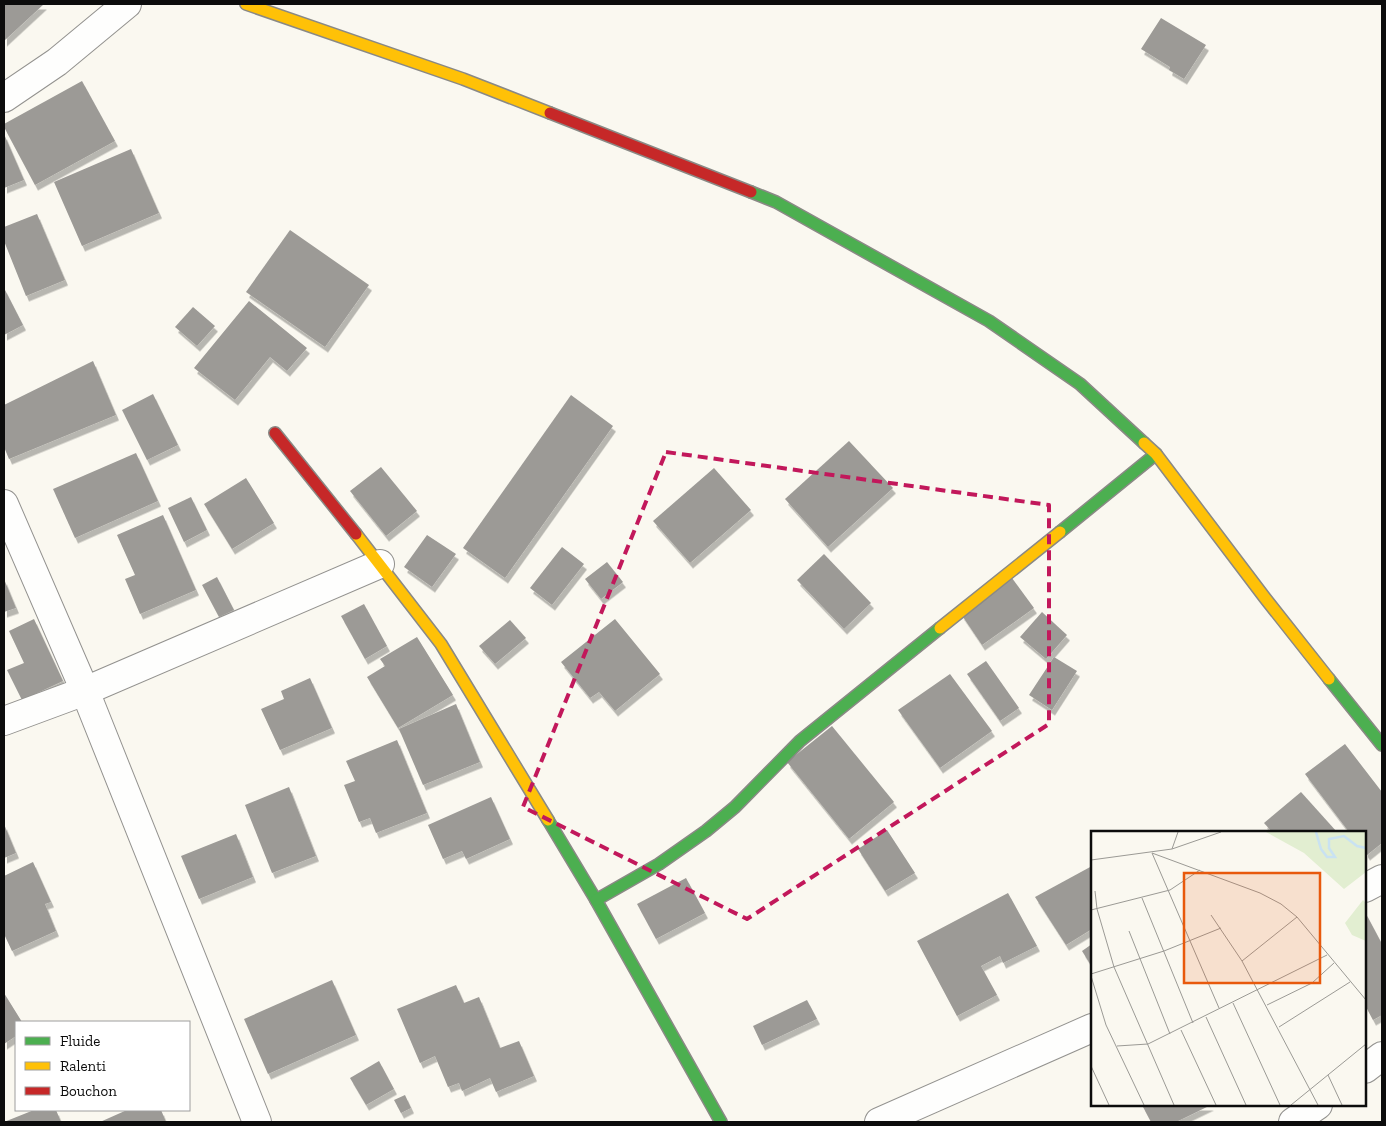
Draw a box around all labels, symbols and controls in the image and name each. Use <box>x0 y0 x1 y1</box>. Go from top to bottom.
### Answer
inset map <box>1091 831 1366 1106</box>
legend <box>15 1021 190 1111</box>
text: Fluide <box>60 1032 100 1050</box>
text: Ralenti <box>60 1057 106 1075</box>
text: Bouchon <box>60 1082 117 1100</box>

